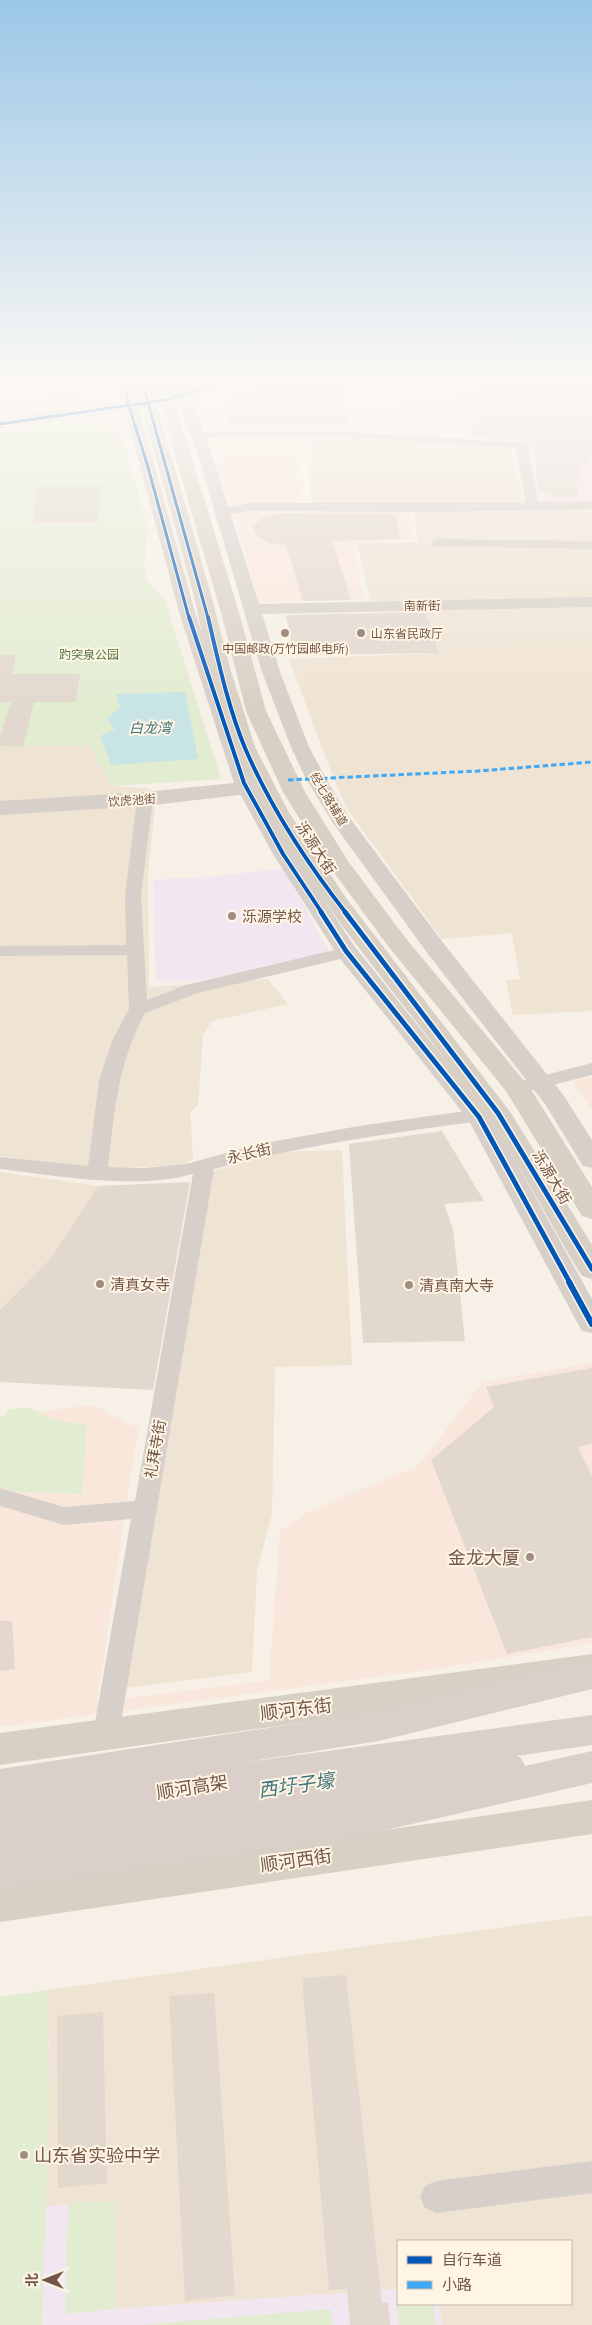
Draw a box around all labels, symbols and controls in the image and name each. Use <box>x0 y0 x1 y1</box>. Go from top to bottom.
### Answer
street label: 南新街 <box>404 598 440 613</box>
place label: 山东省民政厅 <box>371 626 443 641</box>
marker: 中国邮政(万竹园邮电所) <box>279 627 291 639</box>
marker: 山东省民政厅 <box>355 627 367 639</box>
place label: 中国邮政(万竹园邮电所) <box>222 641 348 656</box>
park label: 趵突泉公园 <box>59 647 119 662</box>
water label: 白龙湾 <box>129 719 173 737</box>
street label: 经七路辅道 <box>307 769 351 829</box>
street label: 饮虎池街 <box>108 791 156 809</box>
street label: 泺源大街 <box>292 818 340 878</box>
place label: 泺源学校 <box>242 907 302 926</box>
marker: 泺源学校 <box>226 910 238 922</box>
street label: 永长街 <box>225 1139 273 1167</box>
street label: 泺源大街 <box>528 1146 576 1208</box>
place label: 清真女寺 <box>110 1275 170 1294</box>
place label: 清真南大寺 <box>419 1276 494 1295</box>
marker: 清真女寺 <box>94 1278 106 1290</box>
marker: 清真南大寺 <box>403 1279 415 1291</box>
street label: 礼拜寺街 <box>140 1418 170 1480</box>
place label: 金龙大厦 <box>448 1546 520 1569</box>
marker: 金龙大厦 <box>524 1551 536 1563</box>
street label: 顺河东街 <box>259 1693 333 1725</box>
water label: 西圩子壕 <box>257 1767 338 1802</box>
street label: 顺河高架 <box>155 1770 229 1804</box>
street label: 顺河西街 <box>259 1844 333 1876</box>
place label: 山东省实验中学 <box>34 2144 160 2167</box>
marker: 山东省实验中学 <box>18 2149 30 2161</box>
legend <box>397 2240 572 2305</box>
text: 自行车道 <box>442 2250 502 2269</box>
north arrow <box>20 2255 70 2305</box>
text: 北 <box>23 2273 41 2287</box>
text: 小路 <box>442 2275 472 2294</box>

